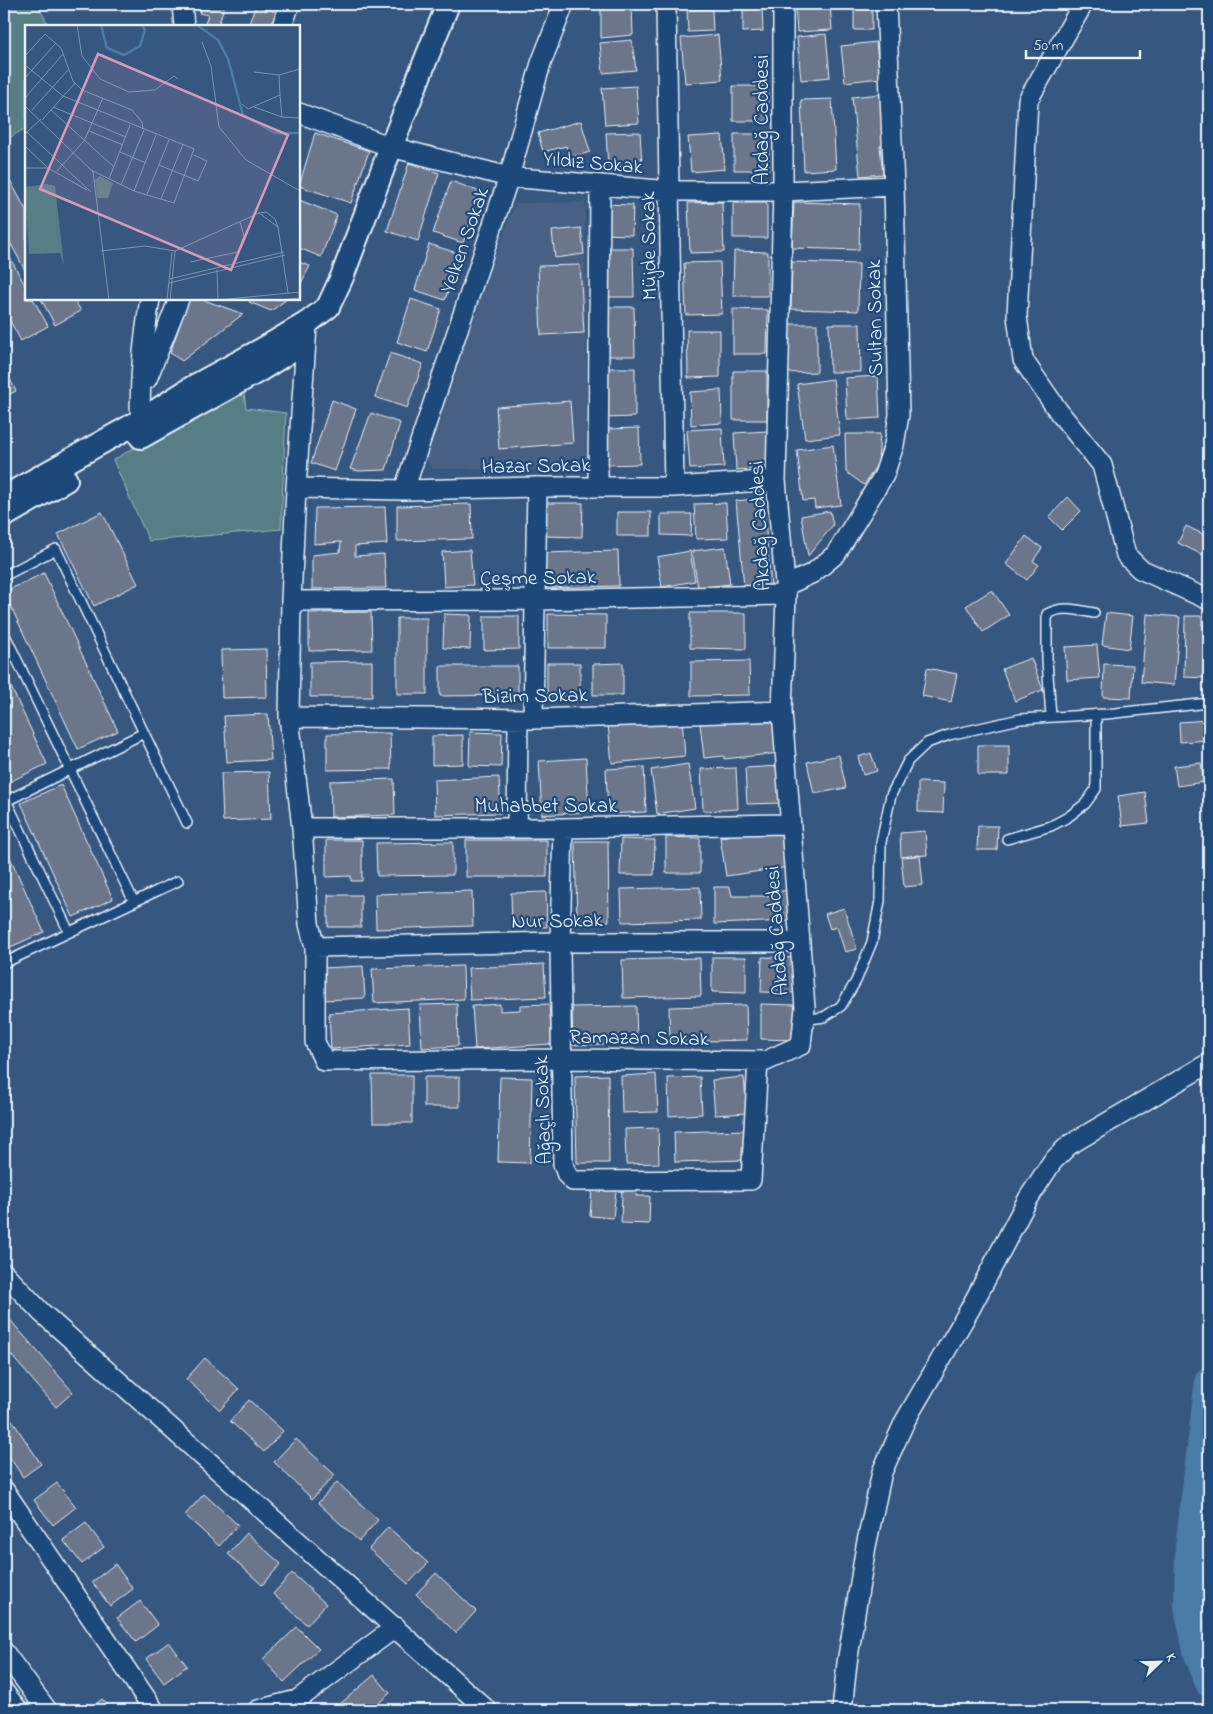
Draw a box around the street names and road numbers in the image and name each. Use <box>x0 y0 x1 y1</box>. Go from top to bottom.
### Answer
street label: Akdağ Caddesi <box>748 55 780 185</box>
street label: Yıldız Sokak <box>542 145 645 183</box>
street label: Yelken Sokak <box>434 183 498 298</box>
street label: Müjde Sokak <box>634 190 666 301</box>
street label: Sultan Sokak <box>860 259 892 376</box>
street label: Hazar Sokak <box>481 451 592 483</box>
street label: Akdağ Caddesi <box>743 460 781 592</box>
street label: Çeşme Sokak <box>480 563 597 595</box>
street label: Bizim Sokak <box>481 681 589 713</box>
street label: Muhabbet Sokak <box>475 792 618 822</box>
street label: Akdağ Caddesi <box>758 865 799 997</box>
street label: Nur Sokak <box>511 906 604 938</box>
street label: Ramazan Sokak <box>569 1023 710 1055</box>
street label: Ağaçlı Sokak <box>527 1054 563 1165</box>

